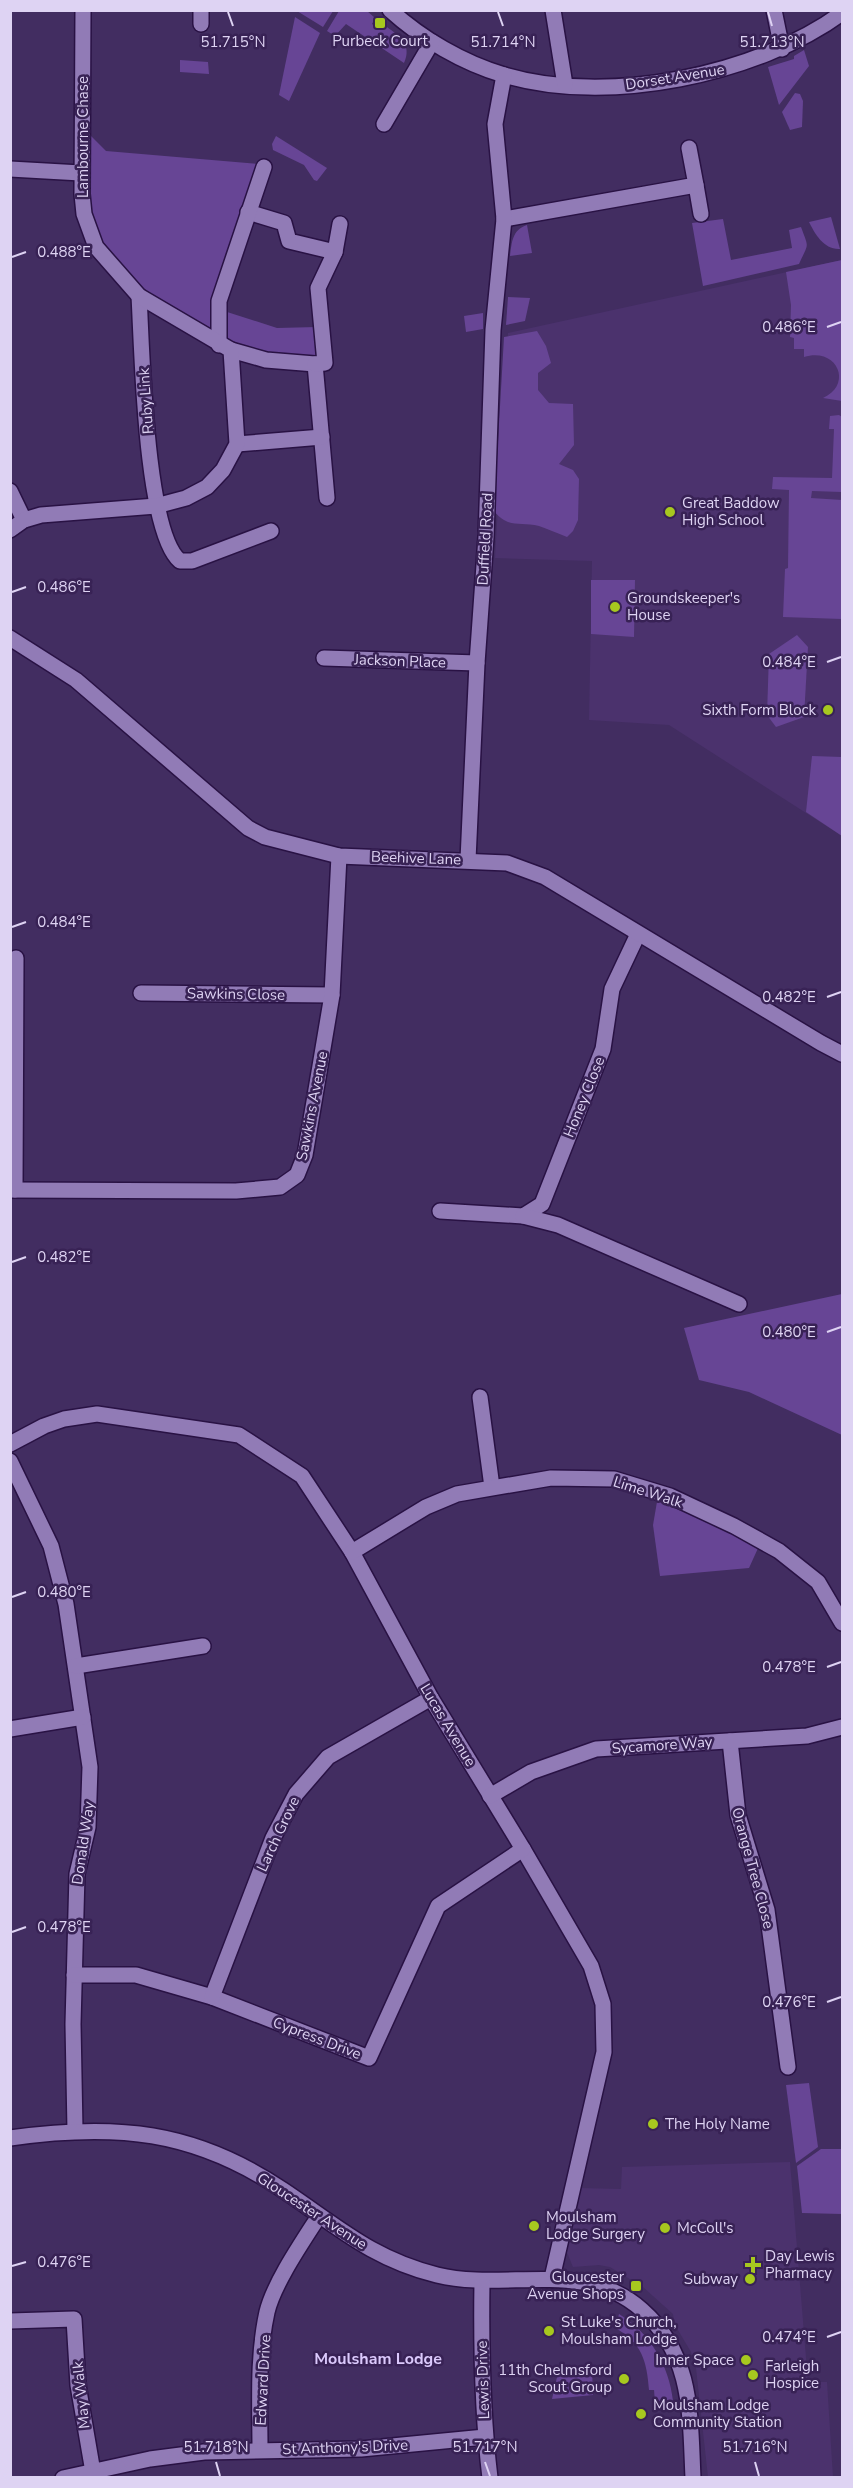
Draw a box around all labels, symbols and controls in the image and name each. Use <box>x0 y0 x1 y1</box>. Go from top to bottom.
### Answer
marker: Purbeck Court <box>373 16 387 30</box>
place label: Purbeck Court <box>332 31 429 51</box>
text: 51.715°N <box>200 32 266 52</box>
text: 51.714°N <box>470 32 536 52</box>
text: 51.713°N <box>739 32 805 52</box>
street label: Dorset Avenue <box>624 59 726 95</box>
street label: Lambourne Chase <box>73 76 93 198</box>
text: 0.488°E <box>37 242 91 262</box>
text: 0.486°E <box>762 317 816 337</box>
street label: Ruby Link <box>134 367 158 435</box>
street label: Duffield Road <box>473 492 497 586</box>
place label: Great Baddow High School <box>682 493 780 530</box>
marker: Great Baddow High School <box>663 505 677 519</box>
text: 0.486°E <box>37 577 91 597</box>
place label: Groundskeeper's House <box>627 588 740 625</box>
marker: Groundskeeper's House <box>608 600 622 614</box>
street label: Jackson Place <box>353 649 446 673</box>
text: 0.484°E <box>762 652 816 672</box>
place label: Sixth Form Block <box>702 700 816 720</box>
marker: Sixth Form Block <box>821 703 835 717</box>
street label: Beehive Lane <box>371 846 461 870</box>
text: 0.484°E <box>37 912 91 932</box>
street label: Sawkins Close <box>187 983 285 1005</box>
text: 0.482°E <box>762 987 816 1007</box>
street label: Sawkins Avenue <box>292 1049 332 1163</box>
street label: Honey Close <box>559 1054 609 1140</box>
text: 0.482°E <box>37 1247 91 1267</box>
text: 0.480°E <box>762 1322 816 1342</box>
street label: Lime Walk <box>611 1471 686 1513</box>
text: 0.480°E <box>37 1582 91 1602</box>
text: 0.478°E <box>762 1657 816 1677</box>
street label: Lucas Avenue <box>415 1680 481 1770</box>
street label: Sycamore Way <box>611 1731 713 1759</box>
street label: Larch Grove <box>252 1793 304 1875</box>
street label: Donald Way <box>67 1800 99 1886</box>
street label: Orange Tree Close <box>727 1805 779 1931</box>
text: 0.478°E <box>37 1917 91 1937</box>
text: 0.476°E <box>762 1992 816 2012</box>
street label: Cypress Drive <box>270 2012 364 2064</box>
place label: The Holy Name <box>665 2114 770 2134</box>
marker: The Holy Name <box>646 2117 660 2131</box>
street label: Gloucester Avenue <box>253 2168 371 2254</box>
place label: Moulsham Lodge Surgery <box>546 2207 645 2244</box>
place label: McColl's <box>677 2218 734 2238</box>
marker: Moulsham Lodge Surgery <box>527 2219 541 2233</box>
marker: McColl's <box>658 2221 672 2235</box>
place label: Day Lewis Pharmacy <box>765 2246 835 2283</box>
text: 0.476°E <box>37 2252 91 2272</box>
marker: Day Lewis Pharmacy <box>746 2258 760 2272</box>
place label: Gloucester Avenue Shops <box>527 2267 625 2304</box>
place label: Subway <box>684 2269 738 2289</box>
marker: Subway <box>743 2272 757 2286</box>
marker: Gloucester Avenue Shops <box>629 2279 643 2293</box>
place label: St Luke's Church, Moulsham Lodge <box>561 2312 677 2349</box>
marker: St Luke's Church, Moulsham Lodge <box>542 2324 556 2338</box>
text: 0.474°E <box>762 2327 816 2347</box>
street label: Edward Drive <box>251 2334 275 2426</box>
street label: Lewis Drive <box>472 2340 494 2420</box>
district label: Moulsham Lodge <box>314 2348 442 2370</box>
place label: Inner Space <box>655 2350 734 2370</box>
marker: Inner Space <box>739 2353 753 2367</box>
place label: Farleigh Hospice <box>765 2356 819 2393</box>
street label: May Walk <box>67 2360 94 2430</box>
place label: 11th Chelmsford Scout Group <box>498 2360 612 2397</box>
marker: Farleigh Hospice <box>746 2368 760 2382</box>
marker: 11th Chelmsford Scout Group <box>617 2372 631 2386</box>
place label: Moulsham Lodge Community Station <box>653 2395 782 2432</box>
marker: Moulsham Lodge Community Station <box>634 2407 648 2421</box>
street label: St Anthony's Drive <box>282 2435 408 2459</box>
text: 51.718°N <box>183 2437 249 2457</box>
text: 51.717°N <box>452 2437 518 2457</box>
text: 51.716°N <box>722 2437 788 2457</box>

